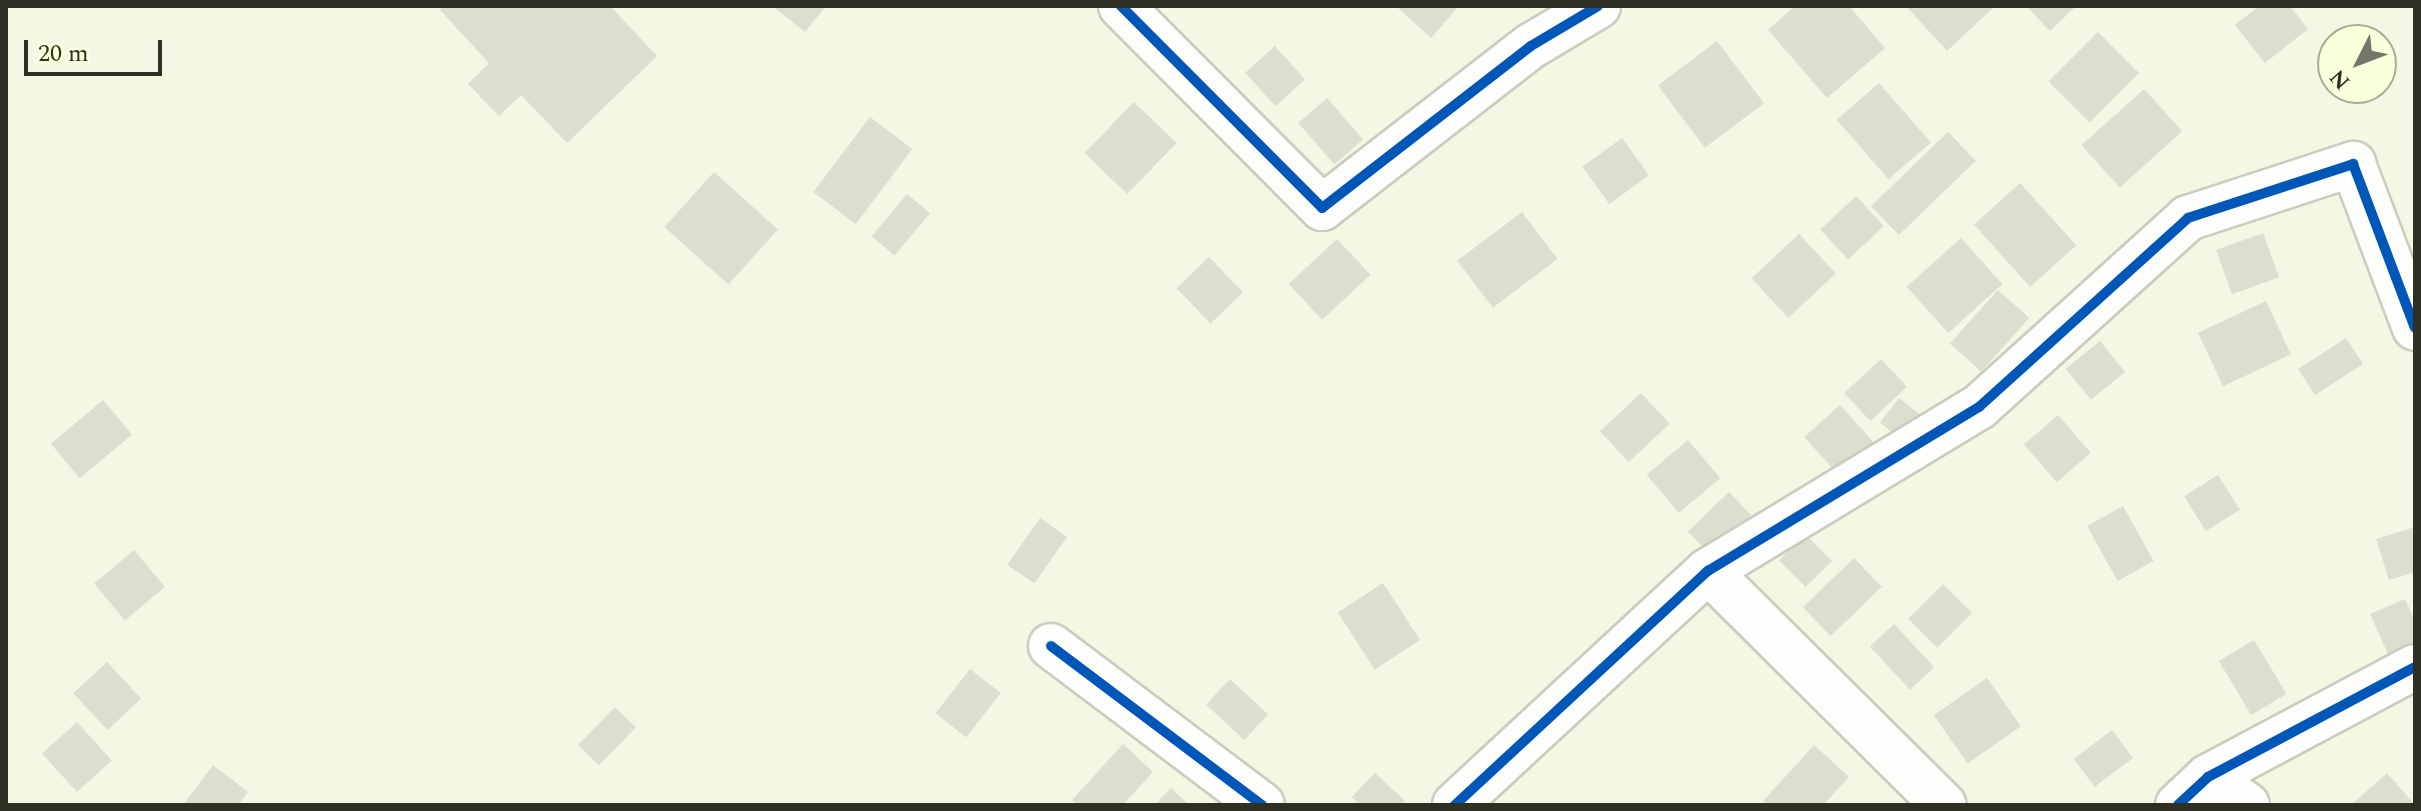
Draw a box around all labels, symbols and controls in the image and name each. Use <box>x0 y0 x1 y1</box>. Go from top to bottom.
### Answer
scale bar <box>28 24 166 74</box>
north arrow <box>2317 24 2397 104</box>
text: 20 m <box>38 36 89 72</box>
text: N <box>2322 61 2359 97</box>

